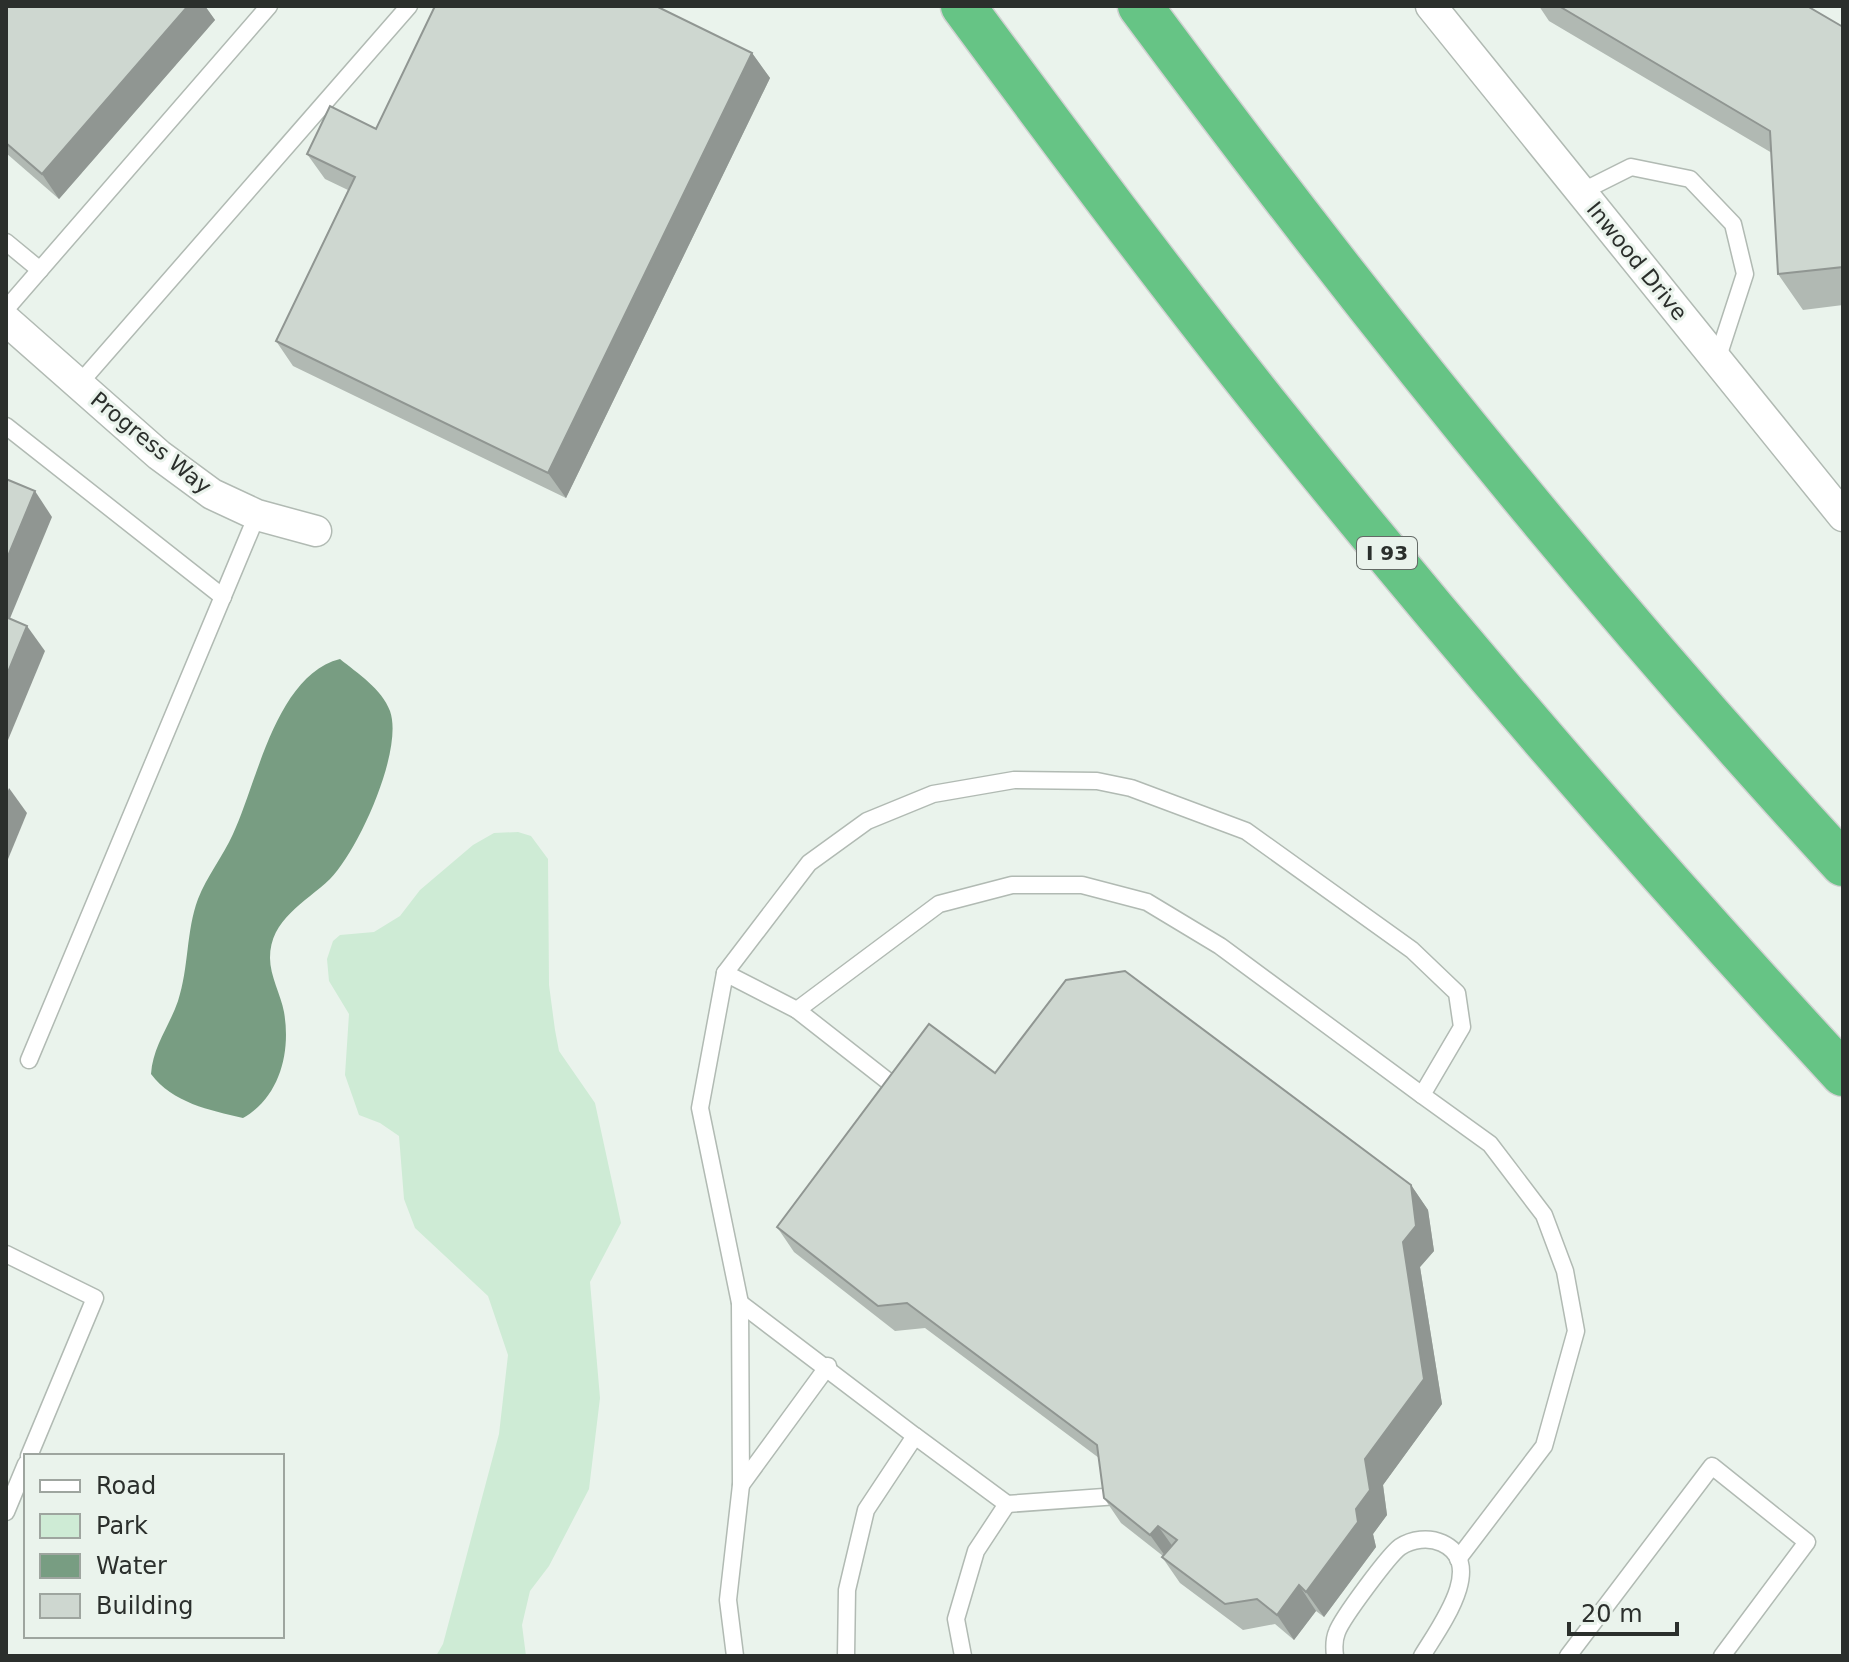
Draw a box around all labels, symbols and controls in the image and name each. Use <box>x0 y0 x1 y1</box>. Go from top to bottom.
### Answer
street label: Inwood Drive <box>1582 197 1692 325</box>
street label: Progress Way <box>86 387 216 499</box>
road number: I 93 <box>1357 537 1417 569</box>
legend <box>24 1454 284 1638</box>
text: Road <box>96 1472 156 1500</box>
text: Park <box>96 1512 148 1540</box>
text: Water <box>96 1552 167 1580</box>
scale bar <box>1569 1586 1677 1636</box>
text: Building <box>96 1592 193 1620</box>
text: 20 m <box>1581 1600 1643 1628</box>

